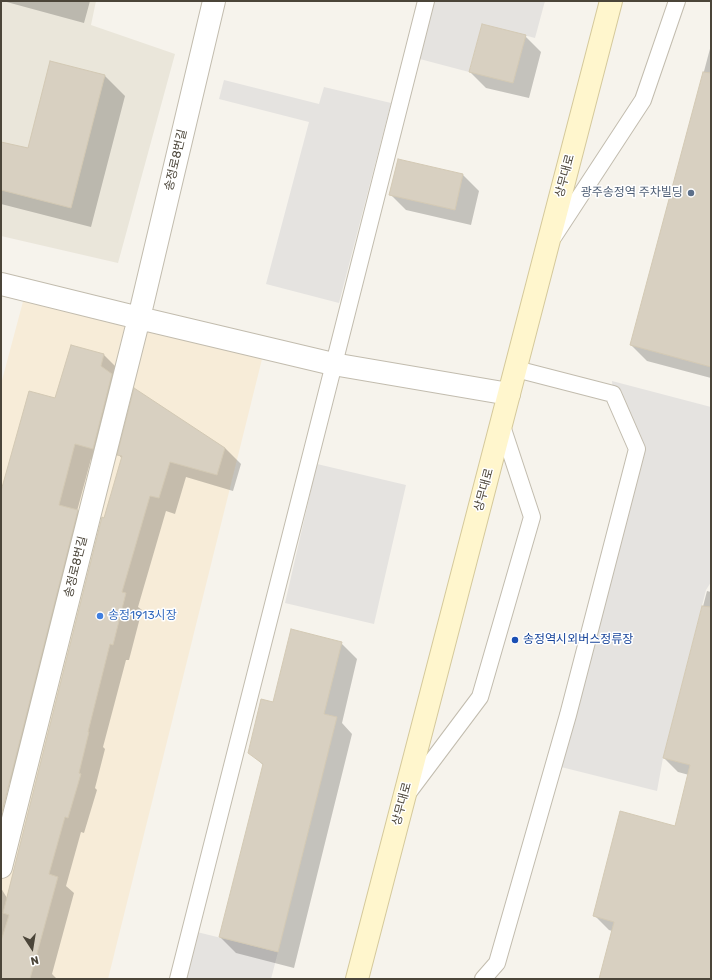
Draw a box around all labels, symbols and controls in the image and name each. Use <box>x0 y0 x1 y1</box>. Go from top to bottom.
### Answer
street label: 송정로8번길 <box>162 128 190 192</box>
street label: 상무대로 <box>552 153 578 199</box>
place label: 광주송정역 주차빌딩 <box>581 186 683 200</box>
marker: 광주송정역 주차빌딩 <box>686 188 696 198</box>
street label: 상무대로 <box>471 467 497 513</box>
street label: 송정로8번길 <box>61 535 91 599</box>
place label: 송정1913시장 <box>108 609 177 623</box>
marker: 송정1913시장 <box>95 611 105 621</box>
place label: 송정역시외버스정류장 <box>523 633 633 647</box>
marker: 송정역시외버스정류장 <box>510 635 520 645</box>
street label: 상무대로 <box>389 781 415 827</box>
north arrow <box>12 928 52 968</box>
text: N <box>29 953 40 967</box>

